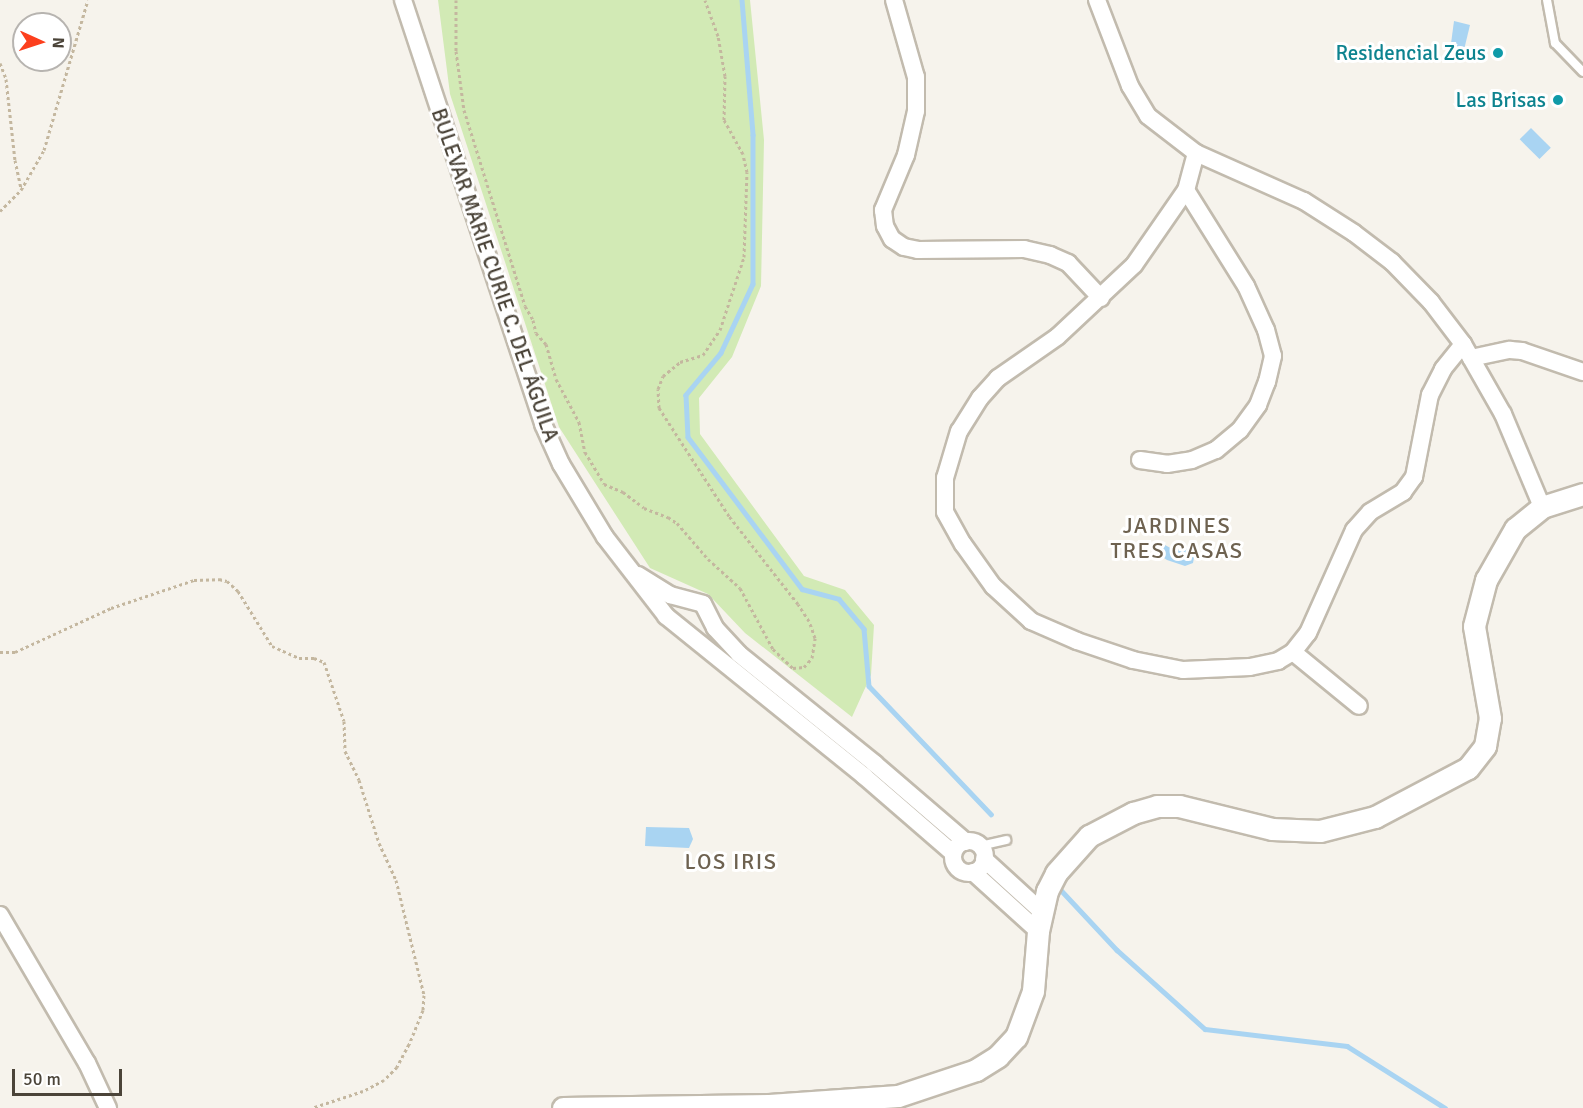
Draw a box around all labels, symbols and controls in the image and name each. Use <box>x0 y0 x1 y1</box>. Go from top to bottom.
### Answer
north arrow <box>12 12 72 72</box>
text: N <box>48 37 68 49</box>
place label: Residencial Zeus <box>1335 40 1486 66</box>
marker: Residencial Zeus <box>1491 46 1505 60</box>
place label: Las Brisas <box>1456 87 1546 113</box>
marker: Las Brisas <box>1551 93 1565 107</box>
street label: BULEVAR MARIE CURIE C. DEL ÁGUILA <box>426 105 564 445</box>
district label: JARDINES TRES CASAS <box>1110 512 1244 564</box>
district label: LOS IRIS <box>685 849 777 875</box>
scale bar <box>15 1057 124 1095</box>
text: 50 m <box>23 1068 61 1090</box>

